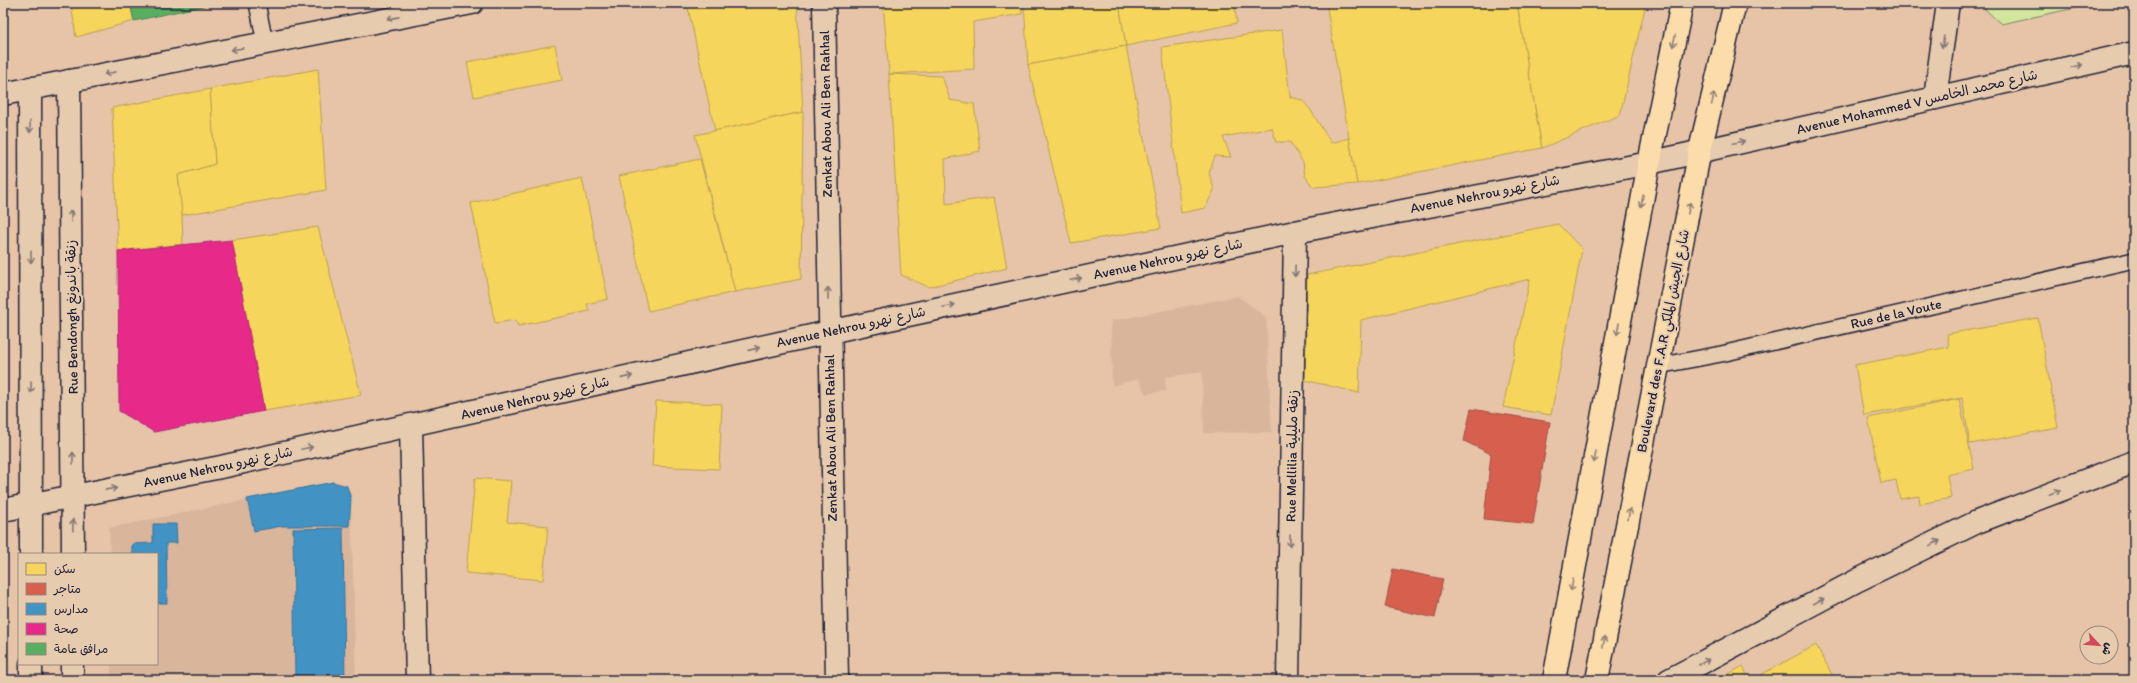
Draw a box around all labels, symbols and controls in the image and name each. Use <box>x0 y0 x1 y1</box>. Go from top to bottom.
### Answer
one-way arrow <box>386 15 399 23</box>
street label: Zenkat Abou Ali Ben Rahhal <box>816 30 836 198</box>
one-way arrow <box>1670 34 1678 47</box>
one-way arrow <box>1939 35 1947 48</box>
one-way arrow <box>231 45 244 53</box>
one-way arrow <box>2070 61 2083 69</box>
street label: Avenue Mohammed V شارع محمد الخامس <box>1795 66 2039 139</box>
one-way arrow <box>104 69 117 77</box>
one-way arrow <box>1710 93 1718 106</box>
one-way arrow <box>27 120 34 133</box>
one-way arrow <box>1732 137 1745 145</box>
street label: Avenue Nehrou شارع نهرو <box>1409 171 1561 218</box>
one-way arrow <box>1638 194 1646 207</box>
one-way arrow <box>1686 202 1694 215</box>
one-way arrow <box>67 210 75 223</box>
street label: Boulevard des F.A.R شارع الجيش الملكي <box>1633 228 1697 455</box>
street label: Avenue Nehrou شارع نهرو <box>1092 235 1244 284</box>
street label: Rue Bendongh زنقة باندونغ <box>62 240 84 394</box>
one-way arrow <box>27 250 35 263</box>
one-way arrow <box>1291 264 1298 277</box>
one-way arrow <box>1069 274 1082 282</box>
one-way arrow <box>824 287 832 300</box>
street label: Rue de la Voute <box>1849 295 1944 333</box>
one-way arrow <box>942 302 955 310</box>
street label: Avenue Nehrou شارع نهرو <box>775 303 927 352</box>
one-way arrow <box>1614 322 1622 335</box>
one-way arrow <box>747 344 760 352</box>
street label: Zenkat Abou Ali Ben Rahhal <box>821 354 841 522</box>
street label: Avenue Nehrou شارع نهرو <box>459 373 611 424</box>
one-way arrow <box>620 373 633 381</box>
one-way arrow <box>27 380 35 393</box>
street label: Rue Mellilia زنقة مليلية <box>1282 390 1302 522</box>
street label: Avenue Nehrou شارع نهرو <box>142 443 294 492</box>
one-way arrow <box>300 444 313 452</box>
one-way arrow <box>1591 450 1599 463</box>
one-way arrow <box>69 452 77 465</box>
one-way arrow <box>105 485 118 493</box>
one-way arrow <box>2048 488 2060 496</box>
one-way arrow <box>1626 508 1634 521</box>
one-way arrow <box>69 519 77 532</box>
one-way arrow <box>1286 534 1294 547</box>
one-way arrow <box>1929 539 1941 546</box>
legend <box>18 553 158 665</box>
text: سكن <box>54 562 76 576</box>
one-way arrow <box>1567 578 1575 591</box>
text: متاجر <box>53 582 81 597</box>
one-way arrow <box>1813 597 1825 604</box>
text: مدارس <box>54 602 88 616</box>
text: صحة <box>54 622 79 636</box>
north arrow <box>2079 625 2119 665</box>
one-way arrow <box>1601 636 1609 649</box>
text: ش <box>2099 641 2116 657</box>
text: مرافق عامة <box>54 642 108 656</box>
one-way arrow <box>1698 657 1710 665</box>

